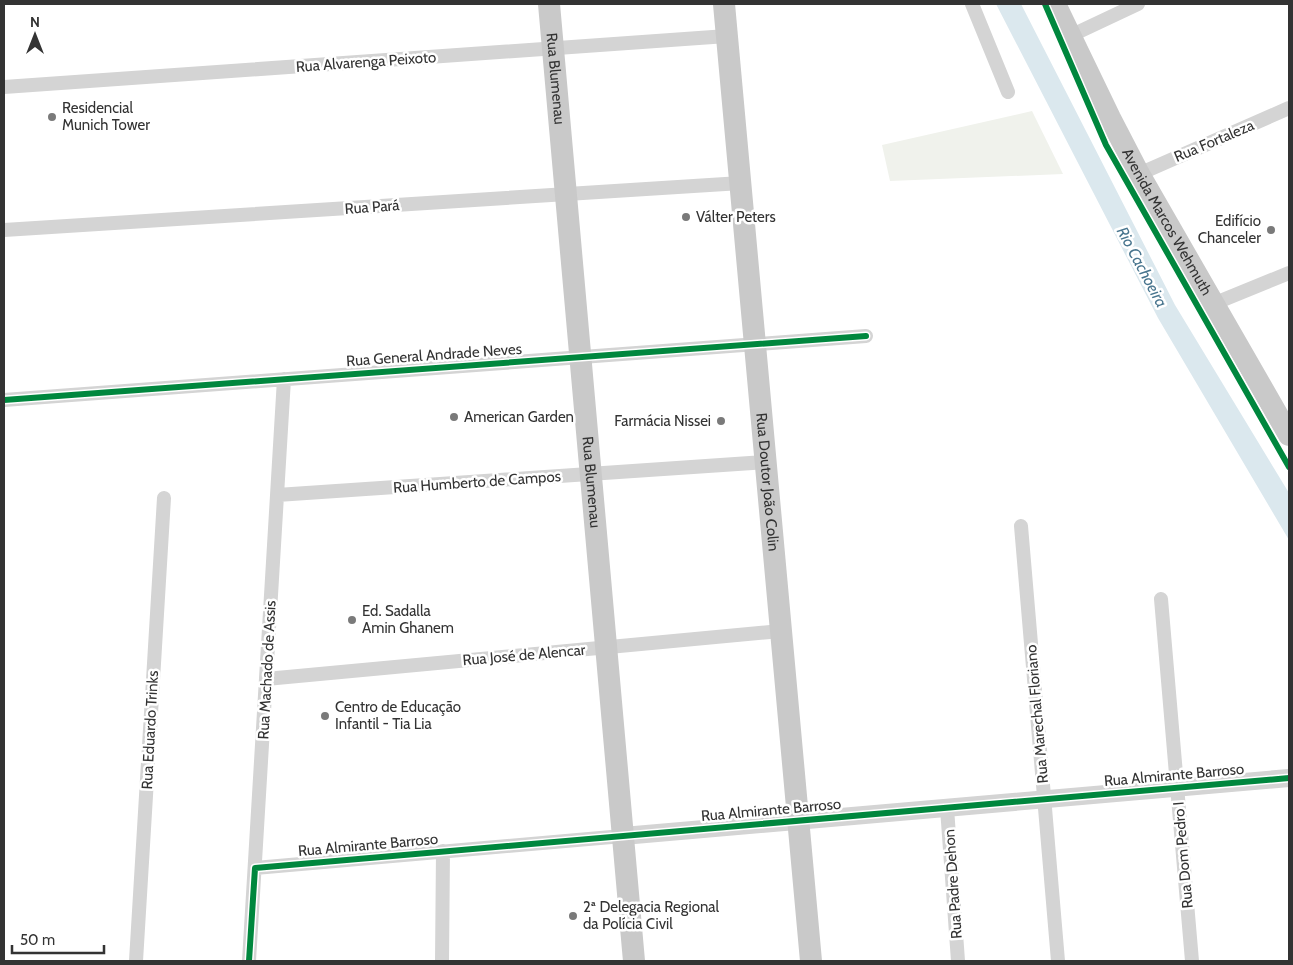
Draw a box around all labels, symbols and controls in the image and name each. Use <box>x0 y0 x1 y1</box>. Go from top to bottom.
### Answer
north arrow <box>10 10 60 60</box>
text: N <box>30 13 40 31</box>
street label: Rua Blumenau <box>543 32 569 125</box>
street label: Rua Alvarenga Peixoto <box>295 48 437 76</box>
place label: Residencial Munich Tower <box>62 99 150 134</box>
marker: Residencial Munich Tower <box>46 111 58 123</box>
street label: Rua Fortaleza <box>1171 116 1257 166</box>
street label: Avenida Marcos Wehmuth <box>1118 145 1216 299</box>
street label: Rua Pará <box>344 196 401 218</box>
place label: Válter Peters <box>696 208 776 226</box>
marker: Válter Peters <box>680 211 692 223</box>
place label: Edifício Chanceler <box>1198 212 1261 247</box>
water label: Rio Cachoeira <box>1113 223 1171 311</box>
marker: Edifício Chanceler <box>1265 224 1277 236</box>
street label: Rua General Andrade Neves <box>346 340 522 370</box>
place label: American Garden <box>464 408 574 426</box>
marker: American Garden <box>448 411 460 423</box>
place label: Farmácia Nissei <box>614 412 711 430</box>
street label: Rua Doutor João Colin <box>752 412 783 552</box>
marker: Farmácia Nissei <box>715 415 727 427</box>
street label: Rua Blumenau <box>578 436 604 529</box>
street label: Rua Humberto de Campos <box>393 467 561 497</box>
street label: Rua Machado de Assis <box>254 600 280 740</box>
place label: Ed. Sadalla Amin Ghanem <box>362 602 454 637</box>
marker: Ed. Sadalla Amin Ghanem <box>346 614 358 626</box>
street label: Rua José de Alencar <box>462 641 586 669</box>
street label: Rua Marechal Floriano <box>1022 644 1052 784</box>
street label: Rua Eduardo Trinks <box>138 670 162 790</box>
place label: Centro de Educação Infantil - Tia Lia <box>335 698 461 733</box>
marker: Centro de Educação Infantil - Tia Lia <box>319 710 331 722</box>
street label: Rua Almirante Barroso <box>1103 760 1245 790</box>
street label: Rua Almirante Barroso <box>700 795 842 825</box>
street label: Rua Dom Pedro I <box>1169 801 1197 909</box>
street label: Rua Padre Dehon <box>940 828 966 940</box>
street label: Rua Almirante Barroso <box>297 830 439 860</box>
place label: 2ª Delegacia Regional da Polícia Civil <box>583 898 720 933</box>
marker: 2ª Delegacia Regional da Polícia Civil <box>567 910 579 922</box>
scale bar <box>12 922 105 954</box>
text: 50 m <box>20 931 55 949</box>

